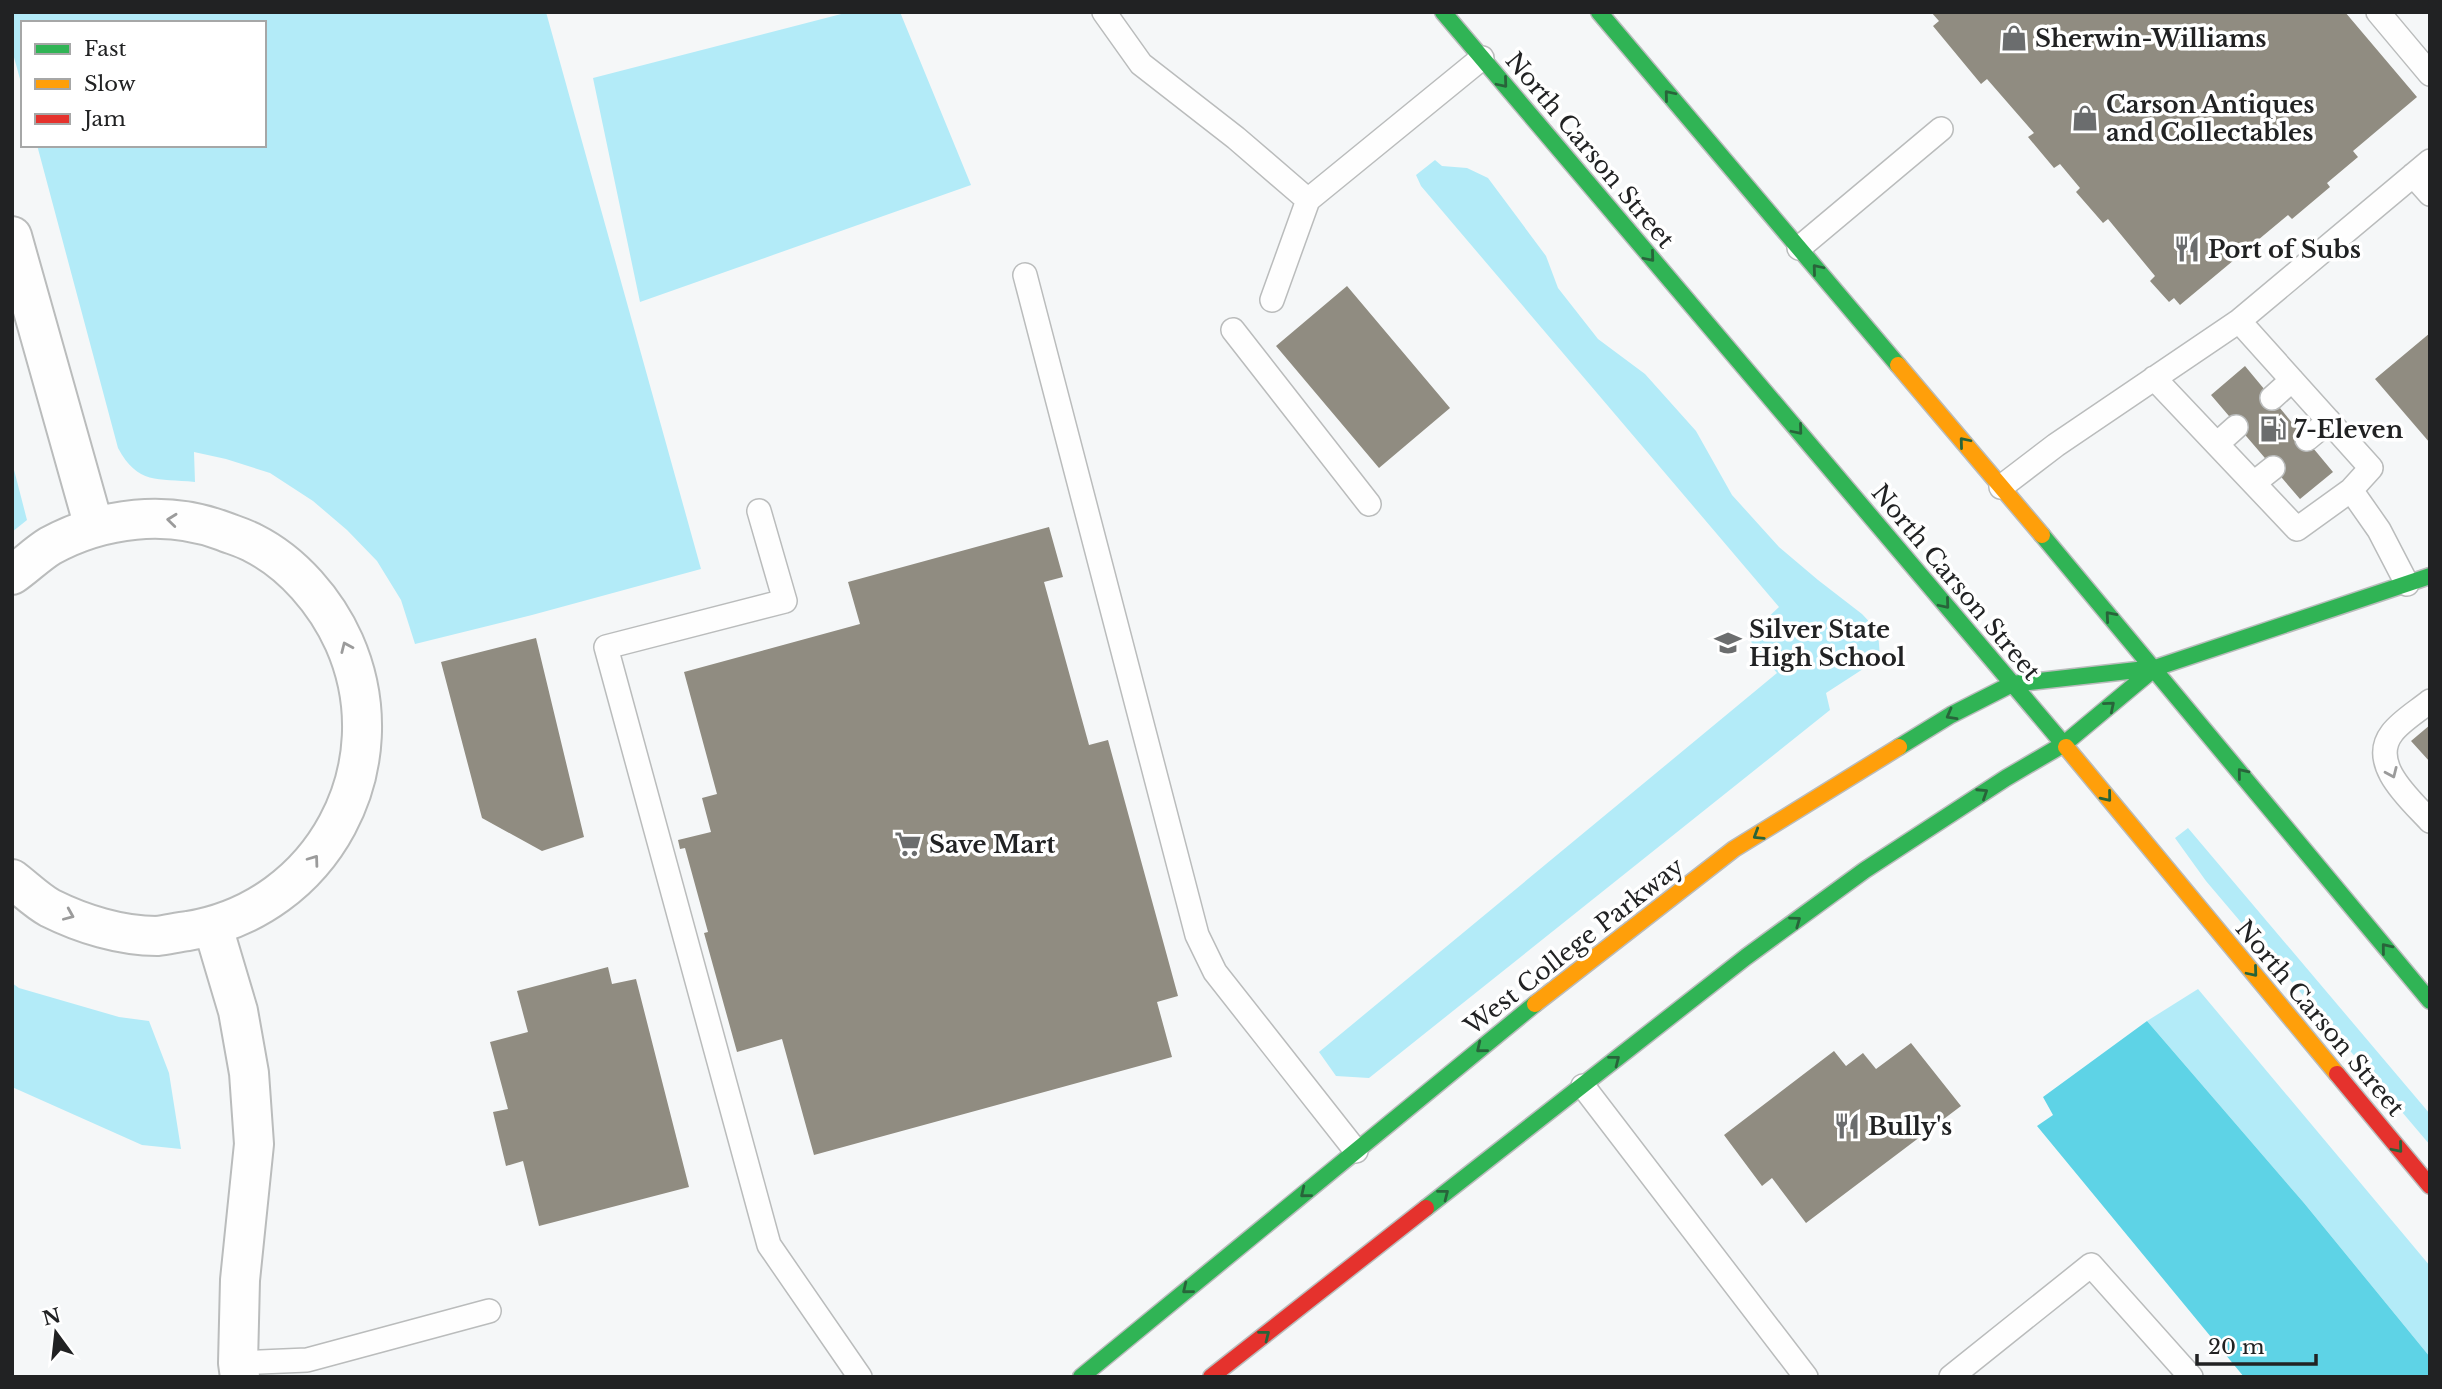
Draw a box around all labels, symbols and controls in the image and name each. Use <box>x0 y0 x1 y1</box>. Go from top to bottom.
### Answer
legend <box>21 21 266 147</box>
shop icon: Sherwin-Williams <box>1999 23 2029 53</box>
place label: Sherwin-Williams <box>2035 24 2266 53</box>
text: Fast <box>84 36 126 62</box>
street label: North Carson Street <box>1500 46 1680 254</box>
text: Slow <box>84 71 136 97</box>
one-way arrow <box>1495 75 1507 88</box>
place label: Carson Antiques and Collectables <box>2106 90 2315 147</box>
one-way arrow <box>1665 91 1678 103</box>
shop icon: Carson Antiques and Collectables <box>2070 103 2100 133</box>
text: Jam <box>81 106 126 132</box>
restaurant icon: Port of Subs <box>2172 234 2202 264</box>
place label: Port of Subs <box>2208 235 2361 264</box>
one-way arrow <box>1642 248 1654 261</box>
one-way arrow <box>1813 264 1825 277</box>
fuel station icon: 7-Eleven <box>2258 414 2288 444</box>
place label: 7-Eleven <box>2294 415 2404 444</box>
one-way arrow <box>1789 422 1802 435</box>
one-way arrow <box>1960 438 1972 451</box>
street label: North Carson Street <box>1866 478 2046 686</box>
one-way arrow <box>166 513 178 528</box>
one-way arrow <box>1937 595 1949 608</box>
one-way arrow <box>2106 612 2118 625</box>
place label: Silver State High School <box>1749 615 1906 672</box>
school or university icon: Silver State High School <box>1713 628 1743 658</box>
one-way arrow <box>340 642 354 654</box>
one-way arrow <box>2101 702 2114 714</box>
one-way arrow <box>1946 707 1959 720</box>
one-way arrow <box>2384 766 2398 778</box>
one-way arrow <box>2238 768 2250 781</box>
one-way arrow <box>1976 788 1989 801</box>
one-way arrow <box>2099 790 2112 802</box>
one-way arrow <box>1752 826 1765 839</box>
supermarket icon: Save Mart <box>893 829 923 859</box>
place label: Save Mart <box>929 830 1056 859</box>
street label: West College Parkway <box>1458 851 1690 1041</box>
one-way arrow <box>305 855 318 868</box>
one-way arrow <box>63 907 75 921</box>
street label: North Carson Street <box>2230 914 2410 1122</box>
one-way arrow <box>1788 917 1800 929</box>
one-way arrow <box>2382 944 2395 956</box>
one-way arrow <box>2244 965 2257 977</box>
one-way arrow <box>1476 1040 1489 1052</box>
one-way arrow <box>1608 1055 1620 1068</box>
restaurant icon: Bully's <box>1832 1111 1862 1141</box>
place label: Bully's <box>1868 1112 1952 1141</box>
one-way arrow <box>2390 1139 2402 1152</box>
one-way arrow <box>1300 1184 1312 1197</box>
one-way arrow <box>1436 1190 1449 1203</box>
one-way arrow <box>1182 1281 1194 1294</box>
north arrow <box>21 1298 91 1368</box>
text: N <box>40 1304 63 1330</box>
scale bar <box>2197 1322 2316 1366</box>
one-way arrow <box>1257 1330 1270 1343</box>
text: 20 m <box>2208 1334 2265 1360</box>

